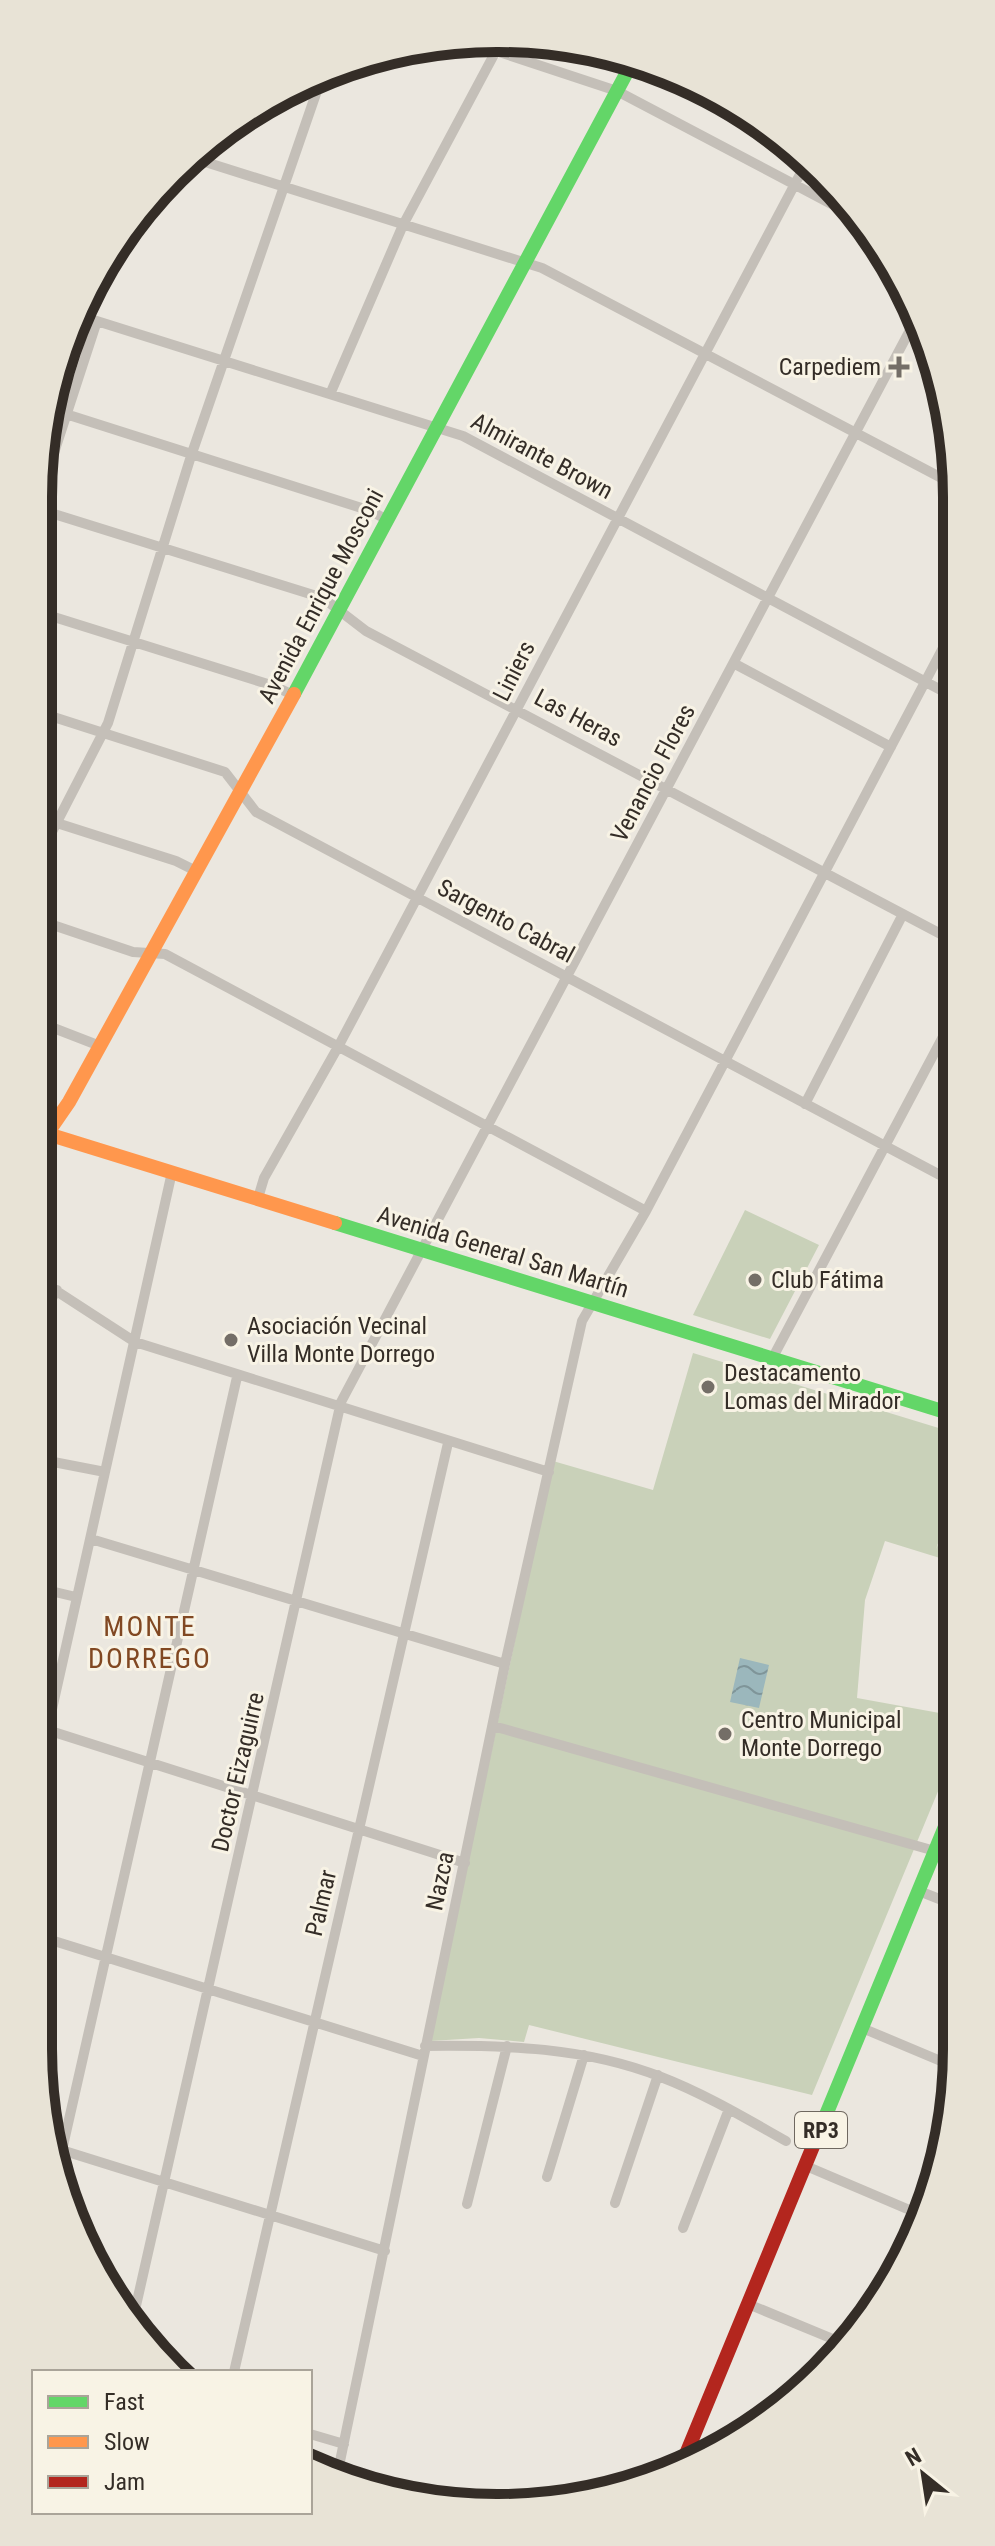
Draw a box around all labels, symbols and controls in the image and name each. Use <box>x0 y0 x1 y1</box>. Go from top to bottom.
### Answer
place label: Carpediem <box>779 353 881 381</box>
marker: Carpediem <box>888 356 910 378</box>
street label: Almirante Brown <box>466 407 618 505</box>
street label: Avenida Enrique Mosconi <box>253 484 389 708</box>
street label: Liniers <box>487 636 541 706</box>
street label: Las Heras <box>530 683 626 753</box>
street label: Venancio Flores <box>605 700 701 846</box>
street label: Sargento Cabral <box>433 873 579 969</box>
street label: Avenida General San Martín <box>374 1200 632 1304</box>
place label: Club Fátima <box>771 1266 884 1294</box>
marker: Club Fátima <box>746 1271 764 1289</box>
place label: Asociación Vecinal Villa Monte Dorrego <box>247 1312 435 1368</box>
marker: Asociación Vecinal Villa Monte Dorrego <box>222 1331 240 1349</box>
place label: Destacamento Lomas del Mirador <box>724 1359 901 1415</box>
marker: Destacamento Lomas del Mirador <box>699 1378 717 1396</box>
district label: MONTE DORREGO <box>88 1610 212 1675</box>
street label: Doctor Eizaguirre <box>206 1690 270 1854</box>
place label: Centro Municipal Monte Dorrego <box>741 1706 902 1762</box>
marker: Centro Municipal Monte Dorrego <box>716 1725 734 1743</box>
street label: Nazca <box>420 1849 460 1913</box>
street label: Palmar <box>300 1867 342 1939</box>
road number: RP3 <box>795 2112 847 2148</box>
legend <box>32 2370 312 2514</box>
text: Fast <box>104 2388 145 2416</box>
text: Slow <box>104 2428 150 2456</box>
north arrow <box>883 2434 963 2514</box>
text: N <box>901 2443 925 2471</box>
text: Jam <box>104 2468 145 2496</box>

